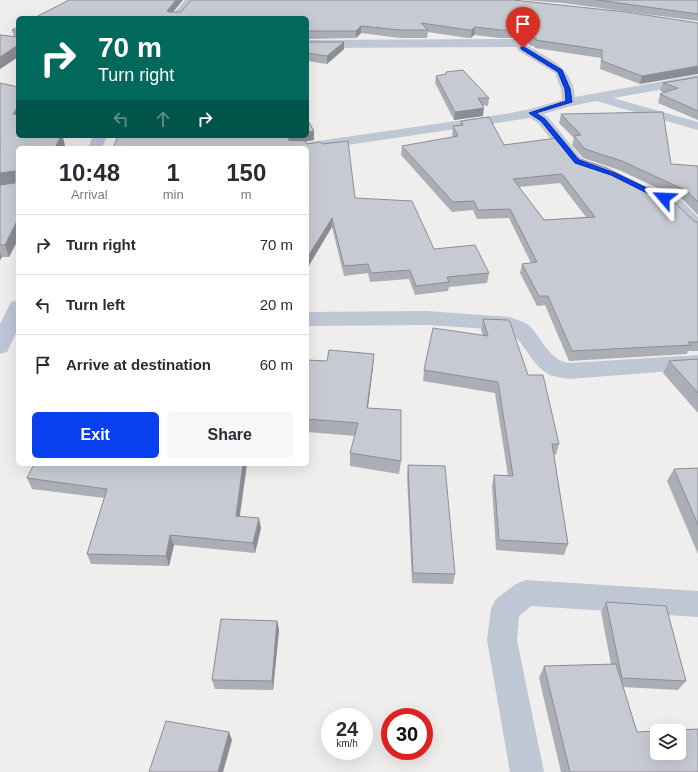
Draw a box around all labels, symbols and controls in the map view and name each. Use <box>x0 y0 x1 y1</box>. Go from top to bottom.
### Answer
pin <box>506 7.0 540 48</box>
icon: arrive <box>512 13 534 35</box>
icon: right <box>32 32 84 84</box>
text: 70 m <box>98 32 162 63</box>
text: Turn right <box>98 65 174 85</box>
icon: left <box>110 108 132 130</box>
icon: ahead <box>152 108 174 130</box>
icon: right <box>194 108 216 130</box>
text: 10:48 <box>59 159 120 186</box>
text: 1 <box>166 159 180 186</box>
text: 150 <box>226 159 266 186</box>
position arrow <box>643 177 685 219</box>
text: Arrival <box>71 187 108 202</box>
text: min <box>163 187 184 202</box>
text: m <box>241 187 252 202</box>
icon: right <box>32 234 54 256</box>
text: Turn right <box>66 236 136 253</box>
text: 70 m <box>260 236 293 253</box>
icon: left <box>32 294 54 316</box>
text: Turn left <box>66 296 125 313</box>
text: 20 m <box>260 296 293 313</box>
icon: arrive <box>32 354 54 376</box>
text: Arrive at destination <box>66 356 211 373</box>
text: 60 m <box>260 356 293 373</box>
button: Exit <box>32 412 159 458</box>
button: Share <box>167 412 293 458</box>
speed limit sign: 30 <box>381 708 433 760</box>
text: 24 <box>336 718 358 740</box>
map controls <box>650 724 686 760</box>
button: layers <box>650 724 686 760</box>
text: km/h <box>336 738 358 749</box>

